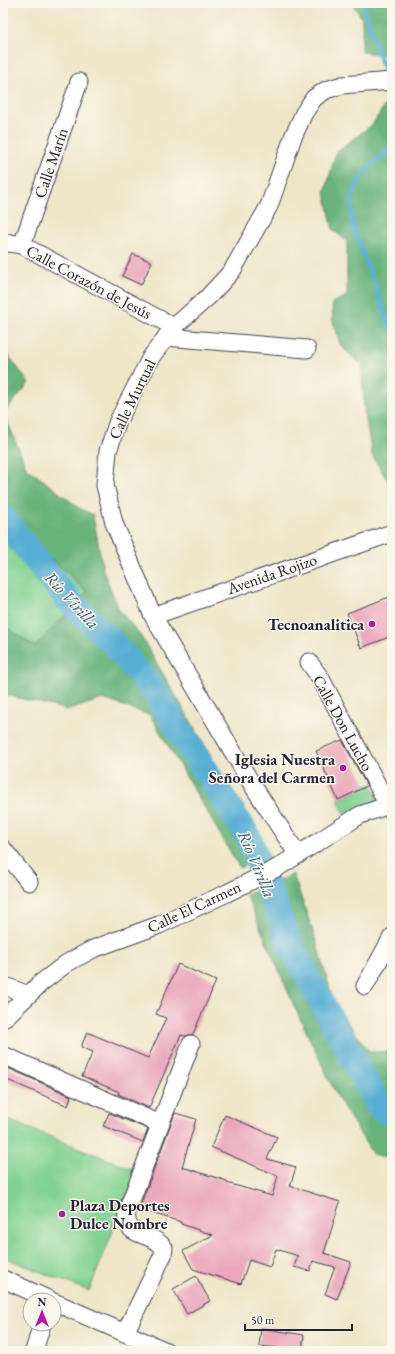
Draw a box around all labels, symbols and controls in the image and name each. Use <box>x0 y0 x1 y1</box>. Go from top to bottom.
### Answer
street label: Calle Marín <box>29 125 73 201</box>
street label: Calle Corazón de Jesús <box>23 240 155 324</box>
street label: Calle Murtual <box>104 355 161 443</box>
street label: Avenida Rojizo <box>223 549 320 600</box>
water label: Río Virilla <box>40 567 104 633</box>
place label: Tecnoanalitica <box>268 614 365 635</box>
marker: Tecnoanalitica <box>367 619 377 629</box>
street label: Calle Don Lucho <box>308 671 378 775</box>
place label: Iglesia Nuestra Señora del Carmen <box>209 749 336 788</box>
marker: Iglesia Nuestra Señora del Carmen <box>338 763 348 773</box>
water label: Río Virilla <box>233 827 281 901</box>
street label: Calle El Carmen <box>144 876 245 938</box>
place label: Plaza Deportes Dulce Nombre <box>70 1195 170 1234</box>
marker: Plaza Deportes Dulce Nombre <box>57 1209 67 1219</box>
north arrow <box>22 1292 62 1332</box>
text: N <box>38 1295 47 1309</box>
scale bar <box>245 1306 352 1332</box>
text: 50 m <box>251 1312 275 1328</box>

